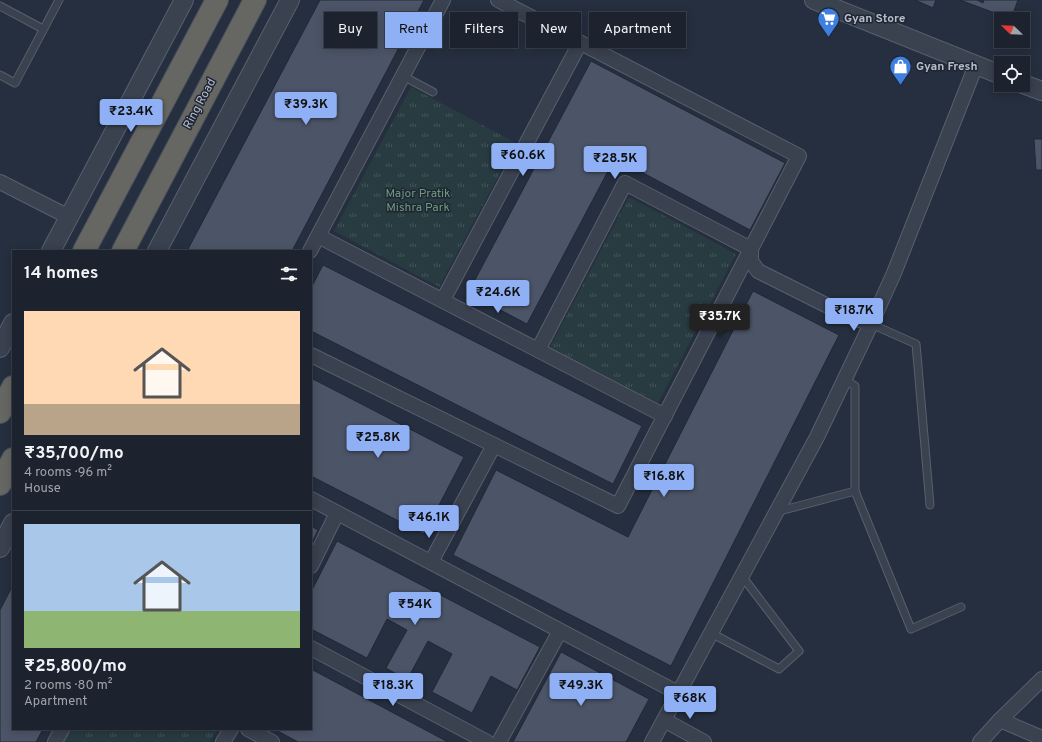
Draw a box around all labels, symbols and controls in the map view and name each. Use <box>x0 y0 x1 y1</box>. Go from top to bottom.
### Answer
supermarket icon: Gyan Store <box>815 6 841 39</box>
place label: Gyan Store <box>844 11 906 27</box>
chip: Buy <box>324 12 377 48</box>
chip: Rent <box>385 12 442 48</box>
chip: Filters <box>450 12 518 48</box>
chip: New <box>526 12 581 48</box>
chip: Apartment <box>589 12 686 48</box>
north arrow <box>994 12 1030 48</box>
map controls <box>994 12 1030 92</box>
shop icon: Gyan Fresh <box>888 54 914 87</box>
button: locate <box>994 56 1030 92</box>
place label: Gyan Fresh <box>916 59 978 75</box>
street label: Ring Road <box>180 76 220 132</box>
pin: ₹39.3K <box>273 92 339 126</box>
text: ₹39.3K <box>284 97 328 113</box>
pin: ₹23.4K <box>98 99 164 133</box>
text: ₹23.4K <box>109 104 153 120</box>
pin: ₹60.6K <box>490 143 556 177</box>
pin: ₹28.5K <box>582 146 648 180</box>
text: ₹60.6K <box>500 148 546 164</box>
text: ₹28.5K <box>593 151 637 167</box>
park label: Major Pratik Mishra Park <box>386 186 450 216</box>
text: 14 homes <box>24 263 98 285</box>
icon: filters <box>278 263 300 285</box>
pin: ₹24.6K <box>465 280 531 314</box>
text: ₹24.6K <box>475 285 521 301</box>
pin: ₹18.7K <box>821 298 887 332</box>
text: ₹18.7K <box>834 303 874 319</box>
pin: ₹35.7K <box>687 304 753 338</box>
text: ₹35.7K <box>699 309 741 325</box>
icon: home <box>126 337 198 409</box>
pin: ₹25.8K <box>345 425 411 459</box>
text: ₹25.8K <box>356 430 400 446</box>
text: ₹35,700/mo <box>24 443 124 465</box>
pin: ₹16.8K <box>631 464 697 498</box>
text: 4 rooms · 96 m² <box>24 465 112 481</box>
text: ₹16.8K <box>643 469 685 485</box>
text: House <box>24 481 61 497</box>
pin: ₹46.1K <box>396 505 462 539</box>
text: ₹46.1K <box>408 510 450 526</box>
icon: home <box>126 550 198 622</box>
pin: ₹54K <box>391 592 439 626</box>
text: ₹54K <box>398 597 432 613</box>
text: ₹25,800/mo <box>24 656 127 678</box>
pin: ₹18.3K <box>360 673 426 707</box>
pin: ₹49.3K <box>548 673 614 707</box>
text: 2 rooms · 80 m² <box>24 678 113 694</box>
text: ₹18.3K <box>372 678 414 694</box>
text: ₹49.3K <box>559 678 604 694</box>
pin: ₹68K <box>666 686 714 720</box>
text: ₹68K <box>673 691 707 707</box>
text: Apartment <box>24 694 87 710</box>

